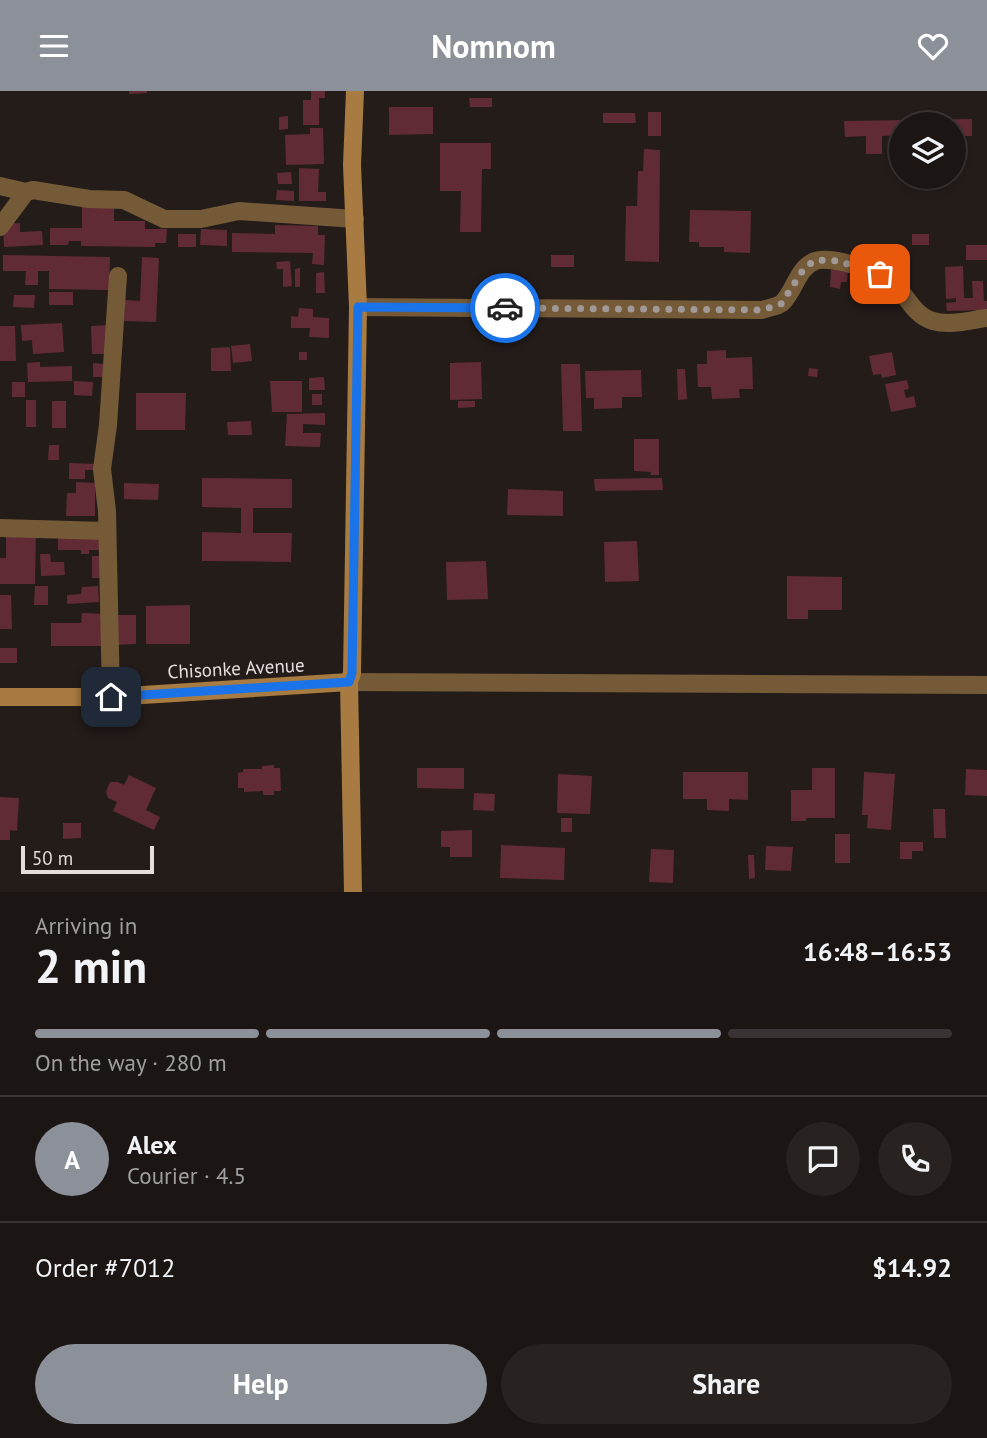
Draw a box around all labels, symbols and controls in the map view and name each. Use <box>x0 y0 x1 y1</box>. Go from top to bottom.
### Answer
text: Nomnom <box>431 25 556 67</box>
icon: menu <box>35 27 73 65</box>
icon: heart <box>914 27 952 65</box>
map controls <box>889 112 966 189</box>
button: layers <box>889 112 966 189</box>
pin <box>850 244 910 304</box>
icon: bag <box>861 255 899 293</box>
courier <box>470 273 540 343</box>
icon: car <box>486 289 524 327</box>
street label: Chisonke Avenue <box>167 652 305 684</box>
pin <box>81 667 141 727</box>
icon: home <box>92 678 130 716</box>
scale bar <box>21 843 154 875</box>
text: 50 m <box>32 846 73 870</box>
text: Arriving in <box>35 911 137 940</box>
text: 16:48–16:53 <box>803 935 952 968</box>
text: 2 min <box>35 936 147 996</box>
text: On the way · 280 m <box>35 1048 227 1077</box>
button: chat <box>786 1122 860 1196</box>
button: phone <box>878 1122 952 1196</box>
text: Alex <box>127 1128 177 1161</box>
text: A <box>64 1143 80 1176</box>
text: Courier · 4.5 <box>127 1161 246 1190</box>
text: Order #7012 <box>35 1251 175 1284</box>
text: $14.92 <box>872 1251 952 1284</box>
button: Help <box>35 1344 487 1424</box>
button: Share <box>501 1344 952 1424</box>

